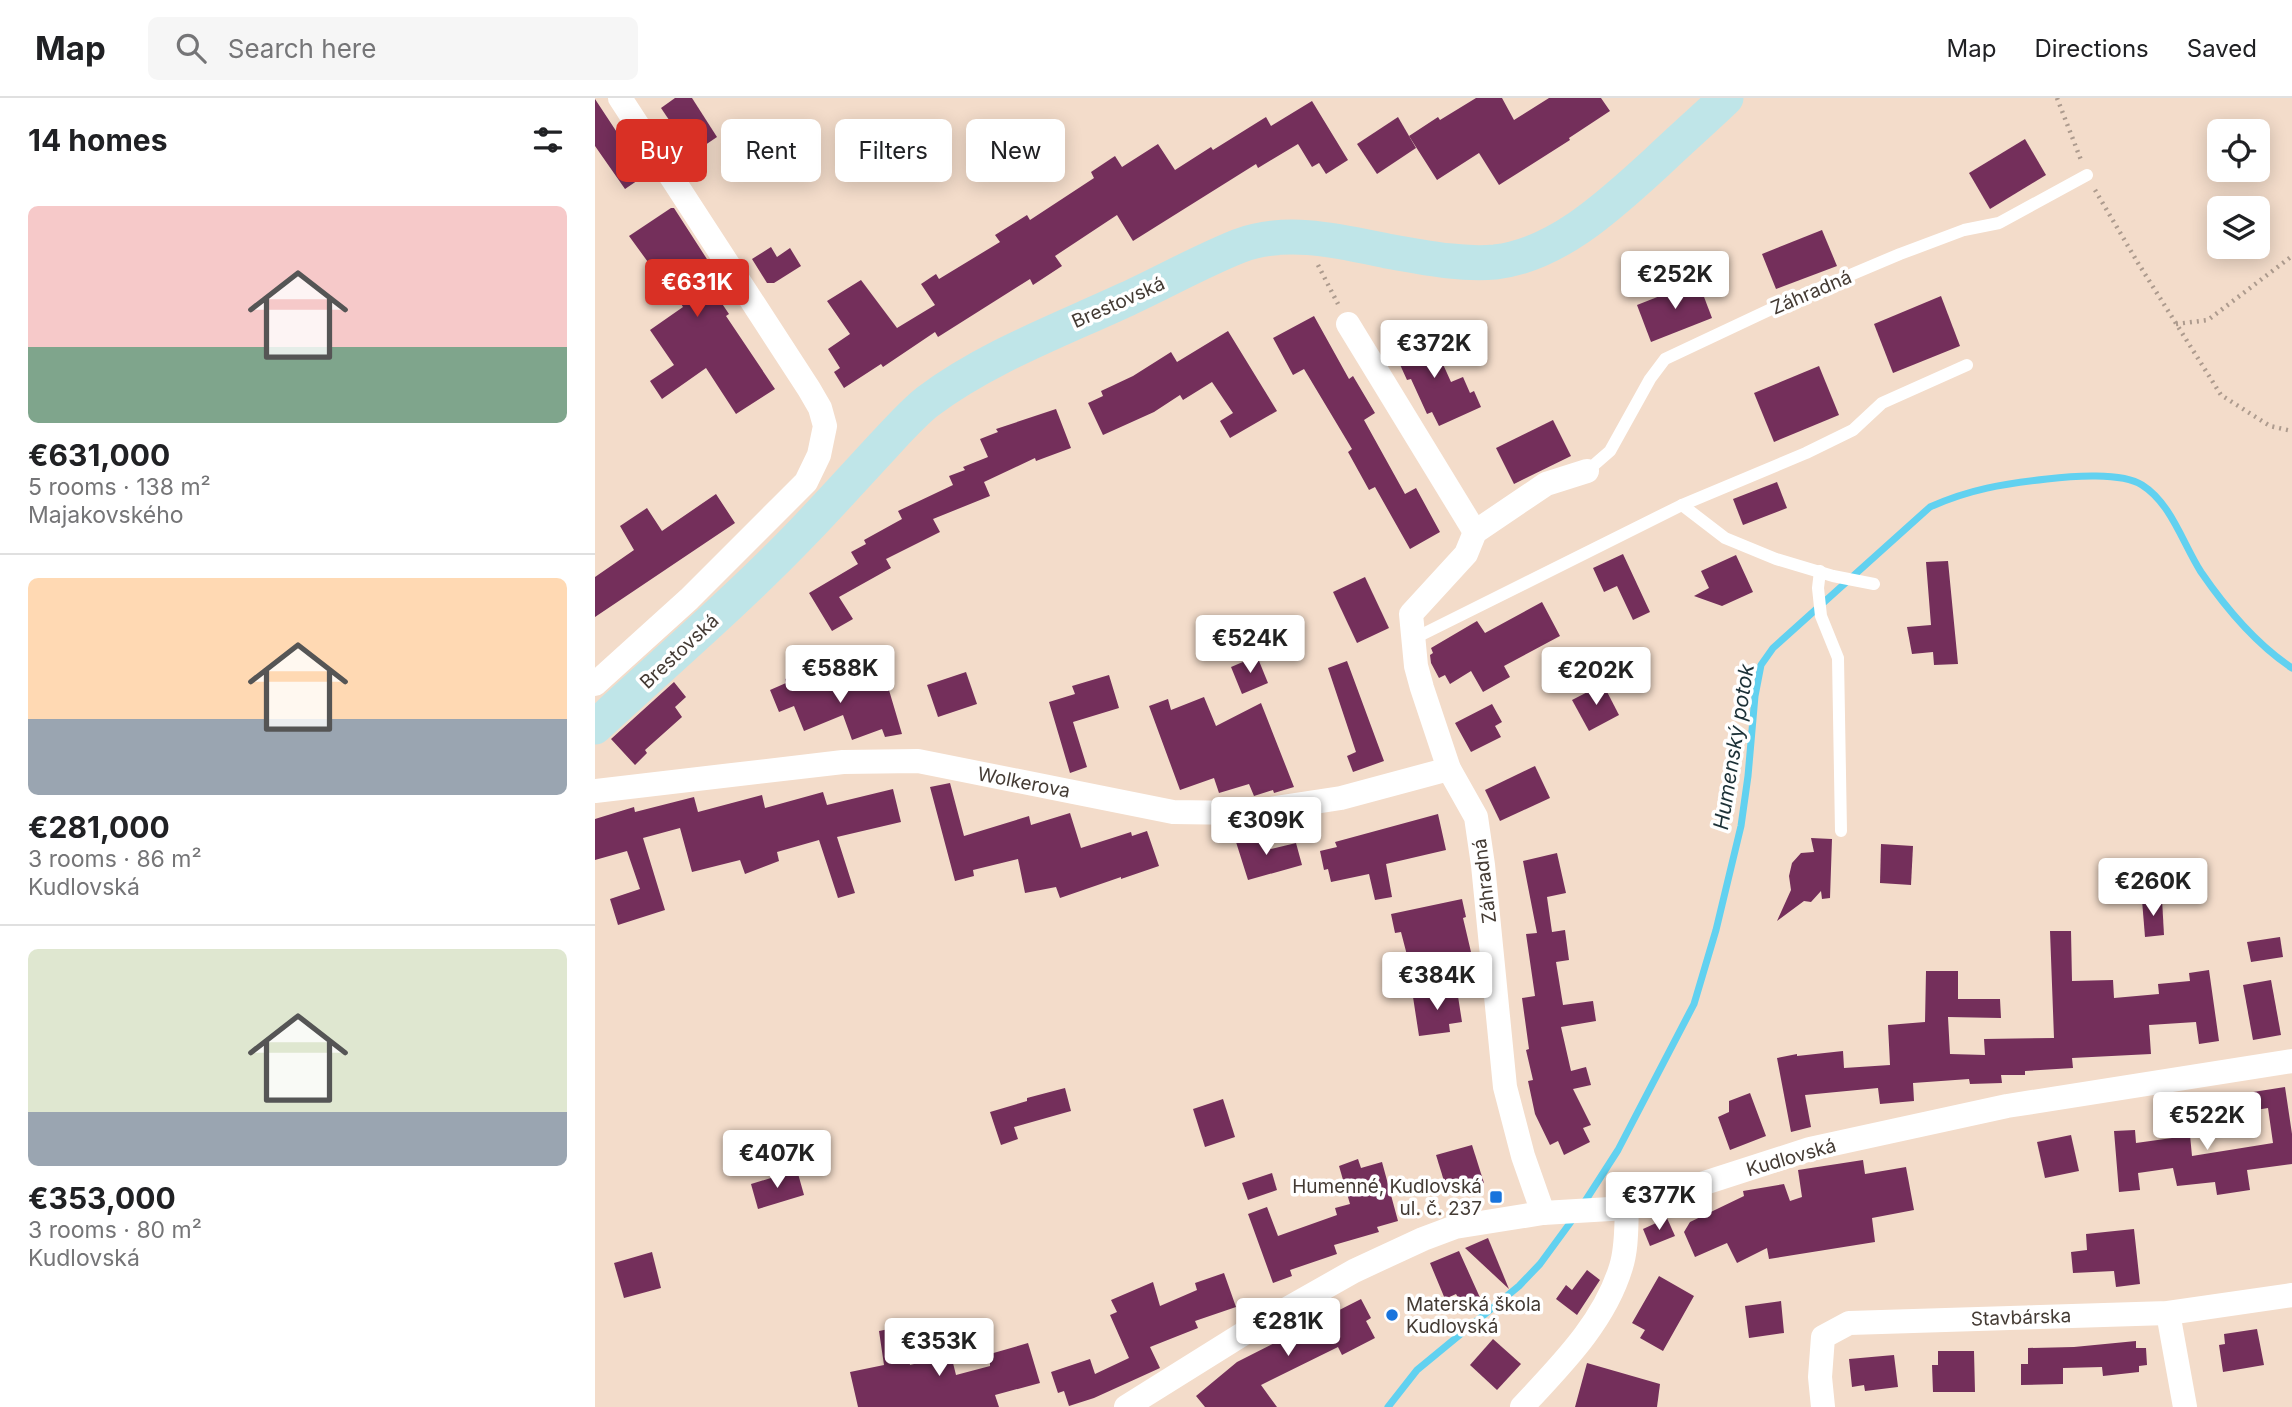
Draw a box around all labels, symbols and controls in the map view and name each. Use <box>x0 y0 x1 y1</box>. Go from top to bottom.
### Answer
search box <box>148 17 638 80</box>
text: Map <box>35 28 106 68</box>
icon: search <box>172 29 210 67</box>
text: Search here <box>228 33 376 64</box>
text: Map <box>1947 34 1996 63</box>
text: Directions <box>2034 34 2149 63</box>
text: Saved <box>2187 34 2257 63</box>
chip: Buy <box>616 119 707 182</box>
chip: Rent <box>721 119 821 182</box>
chip: Filters <box>835 119 952 182</box>
chip: New <box>966 119 1065 182</box>
map controls <box>2207 119 2270 259</box>
button: locate <box>2207 119 2270 182</box>
icon: filters <box>529 121 567 159</box>
text: 14 homes <box>28 122 167 158</box>
button: layers <box>2207 196 2270 259</box>
icon: home <box>235 252 361 378</box>
pin: €252K <box>1626 252 1724 311</box>
pin: €631K <box>648 260 746 319</box>
text: €252K <box>1637 260 1713 288</box>
street label: Záhradná <box>1767 265 1855 320</box>
text: €631K <box>661 268 733 296</box>
street label: Brestovská <box>1068 272 1168 333</box>
pin: €372K <box>1385 320 1483 380</box>
text: €372K <box>1397 329 1472 357</box>
text: €631,000 <box>28 437 170 473</box>
text: 5 rooms · 138 m² <box>28 473 211 501</box>
text: Majakovského <box>28 501 184 529</box>
street label: Brestovská <box>635 609 723 694</box>
pin: €524K <box>1201 616 1299 675</box>
icon: home <box>235 624 361 750</box>
text: €524K <box>1212 624 1288 652</box>
pin: €588K <box>791 646 889 705</box>
pin: €202K <box>1547 648 1645 707</box>
text: €588K <box>802 654 878 682</box>
text: €202K <box>1558 656 1634 684</box>
water label: Humenský potok <box>1708 662 1759 832</box>
street label: Wolkerova <box>976 762 1072 803</box>
pin: €309K <box>1217 798 1315 857</box>
text: €309K <box>1227 806 1305 834</box>
text: €281,000 <box>28 809 170 845</box>
street label: Záhradná <box>1468 837 1501 925</box>
text: 3 rooms · 86 m² <box>28 845 202 873</box>
pin: €260K <box>2104 858 2202 918</box>
text: €260K <box>2114 867 2192 895</box>
text: Kudlovská <box>28 873 140 901</box>
pin: €384K <box>1388 953 1486 1012</box>
text: €384K <box>1398 961 1476 989</box>
icon: home <box>235 995 361 1121</box>
pin: €522K <box>2158 1093 2256 1152</box>
text: €522K <box>2169 1101 2245 1129</box>
pin: €407K <box>728 1130 826 1190</box>
street label: Kudlovská <box>1744 1134 1839 1181</box>
text: €407K <box>739 1139 815 1167</box>
pin: €377K <box>1610 1172 1708 1232</box>
place label: Humenné, Kudlovská ul. č. 237 <box>1292 1175 1482 1220</box>
text: €353,000 <box>28 1180 176 1216</box>
text: €377K <box>1622 1181 1696 1209</box>
marker: Humenné, Kudlovská ul. č. 237 <box>1488 1189 1504 1205</box>
text: 3 rooms · 80 m² <box>28 1216 202 1244</box>
text: Kudlovská <box>28 1244 140 1272</box>
place label: Materská škola Kudlovská <box>1406 1293 1541 1338</box>
pin: €281K <box>1239 1298 1337 1358</box>
street label: Stavbárska <box>1970 1304 2072 1331</box>
text: €281K <box>1252 1307 1324 1335</box>
marker: Materská škola Kudlovská <box>1384 1307 1400 1323</box>
pin: €353K <box>890 1318 988 1378</box>
text: €353K <box>901 1327 977 1355</box>

